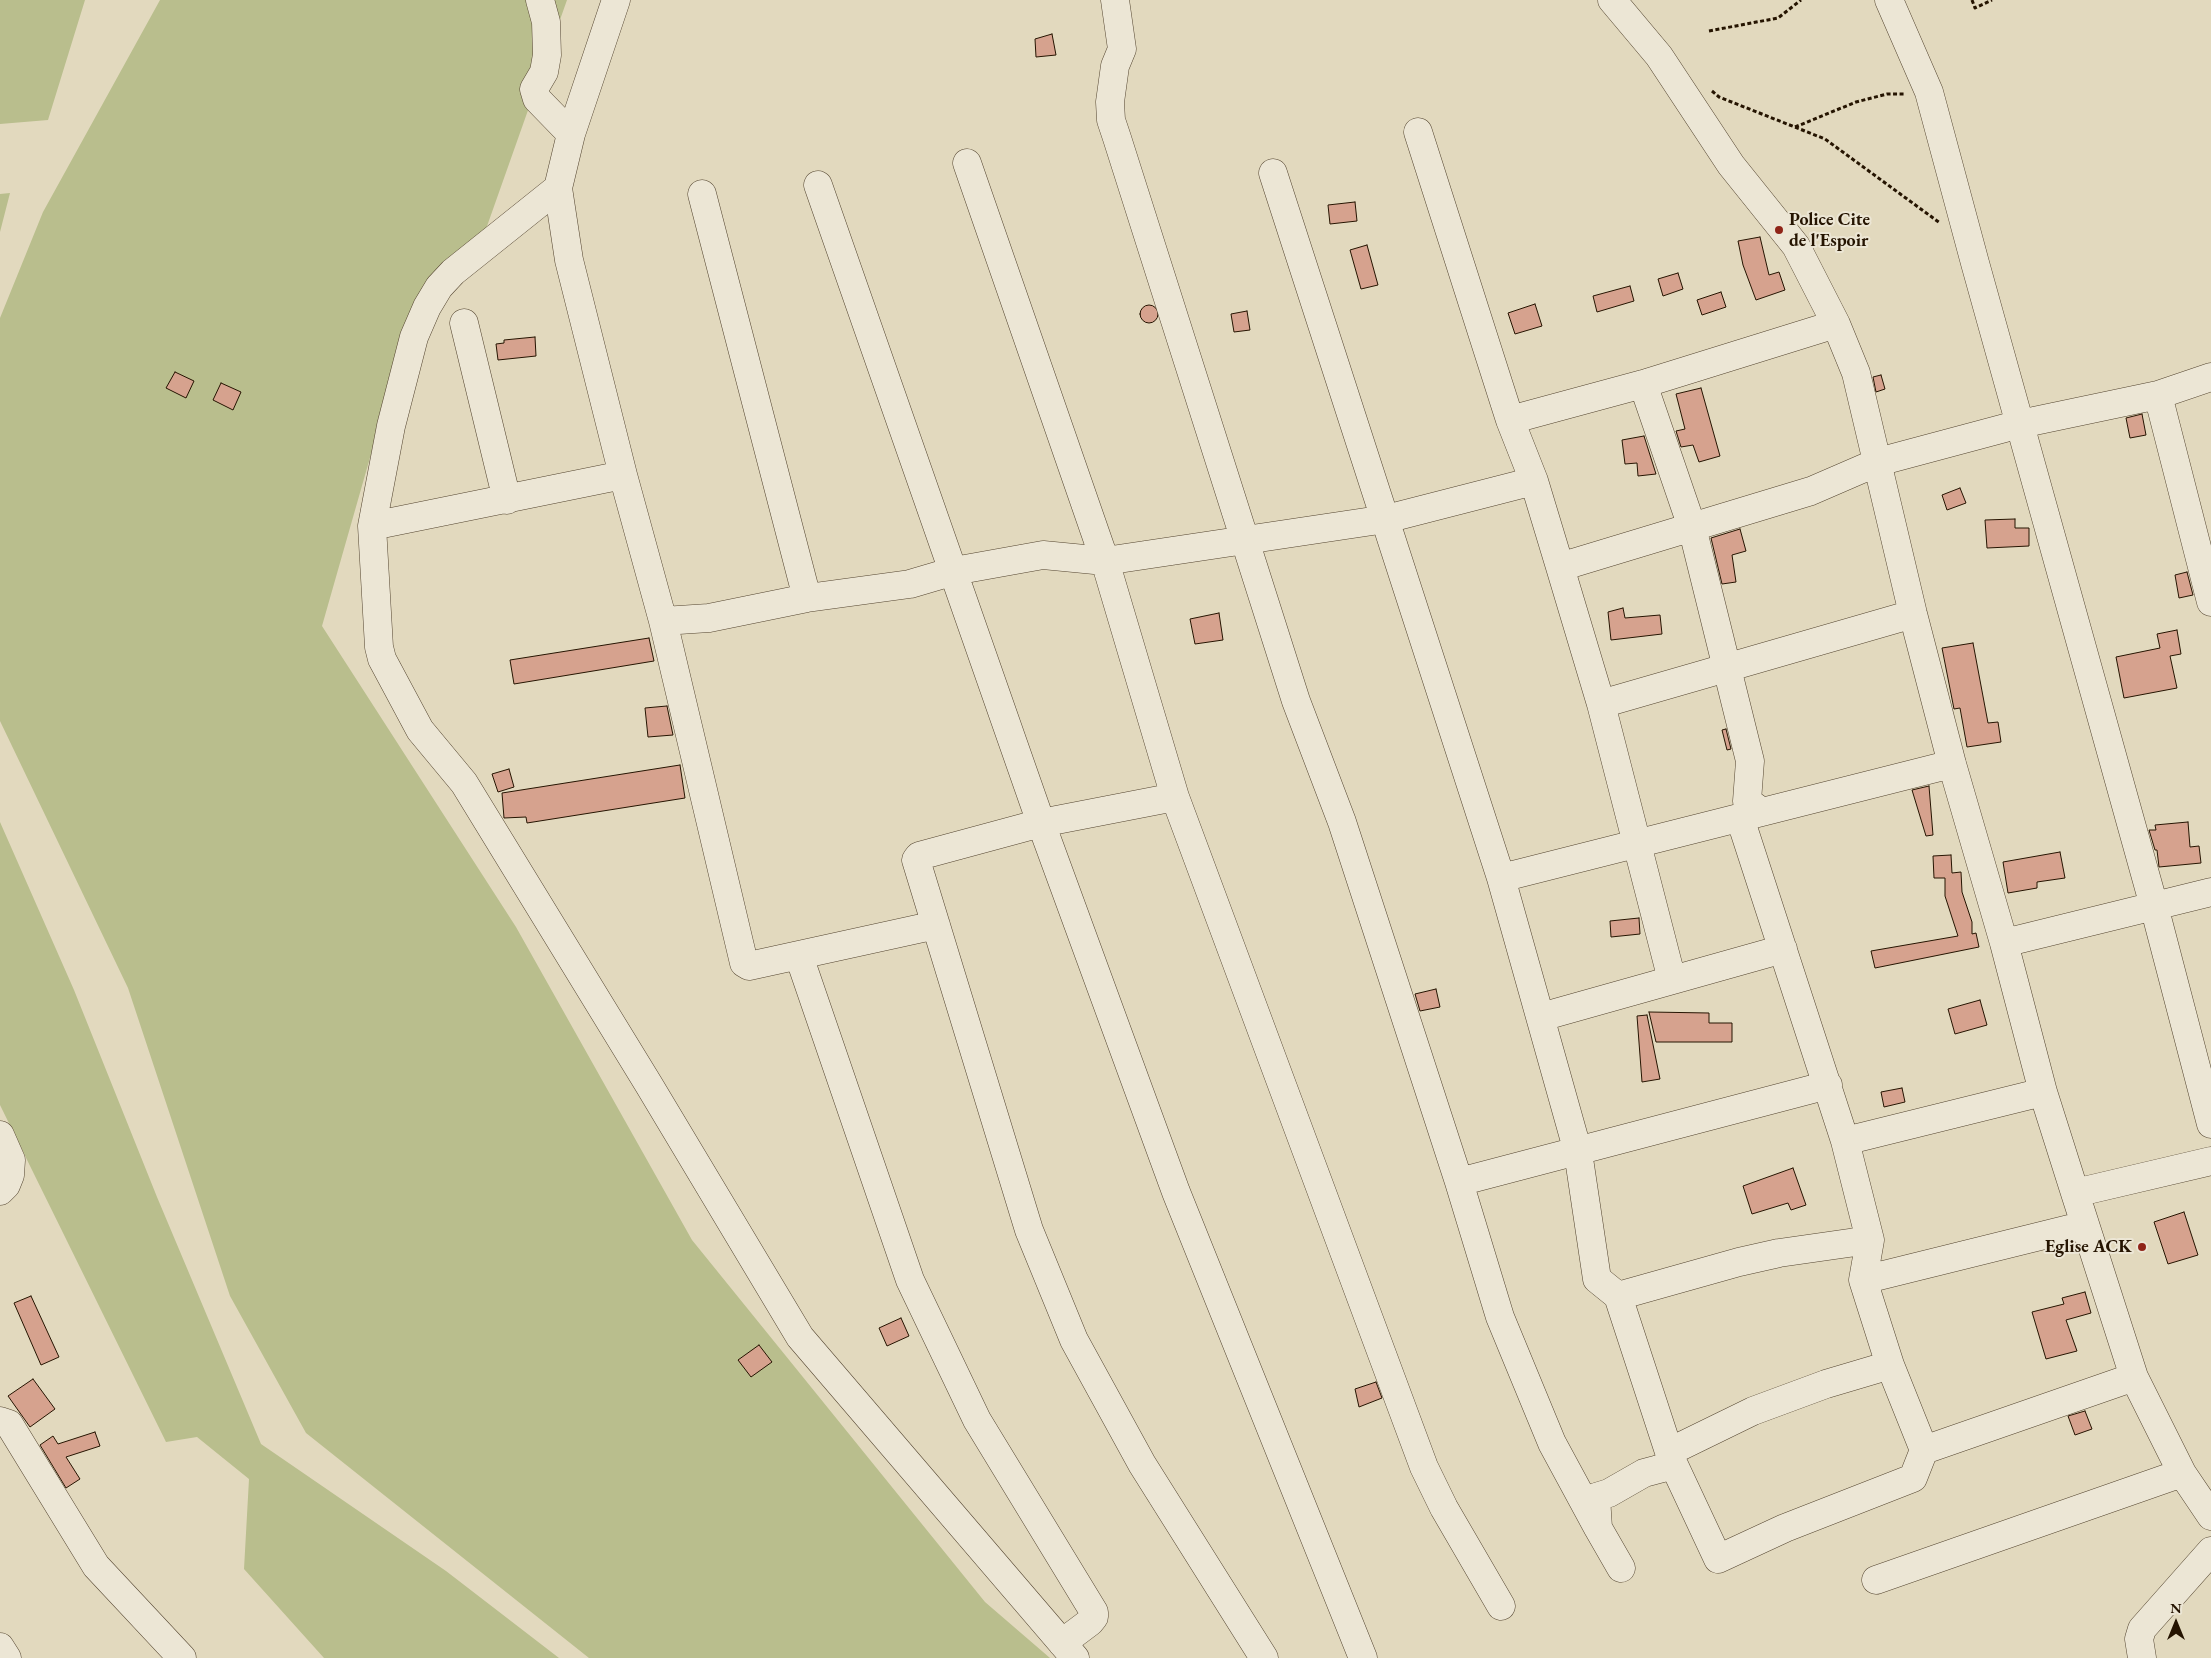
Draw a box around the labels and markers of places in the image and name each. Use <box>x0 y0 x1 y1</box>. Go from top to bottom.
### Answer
place label: Police Cite de l'Espoir <box>1789 209 1870 252</box>
marker: Police Cite de l'Espoir <box>1773 224 1785 236</box>
place label: Eglise ACK <box>2045 1236 2132 1258</box>
marker: Eglise ACK <box>2136 1241 2148 1253</box>

